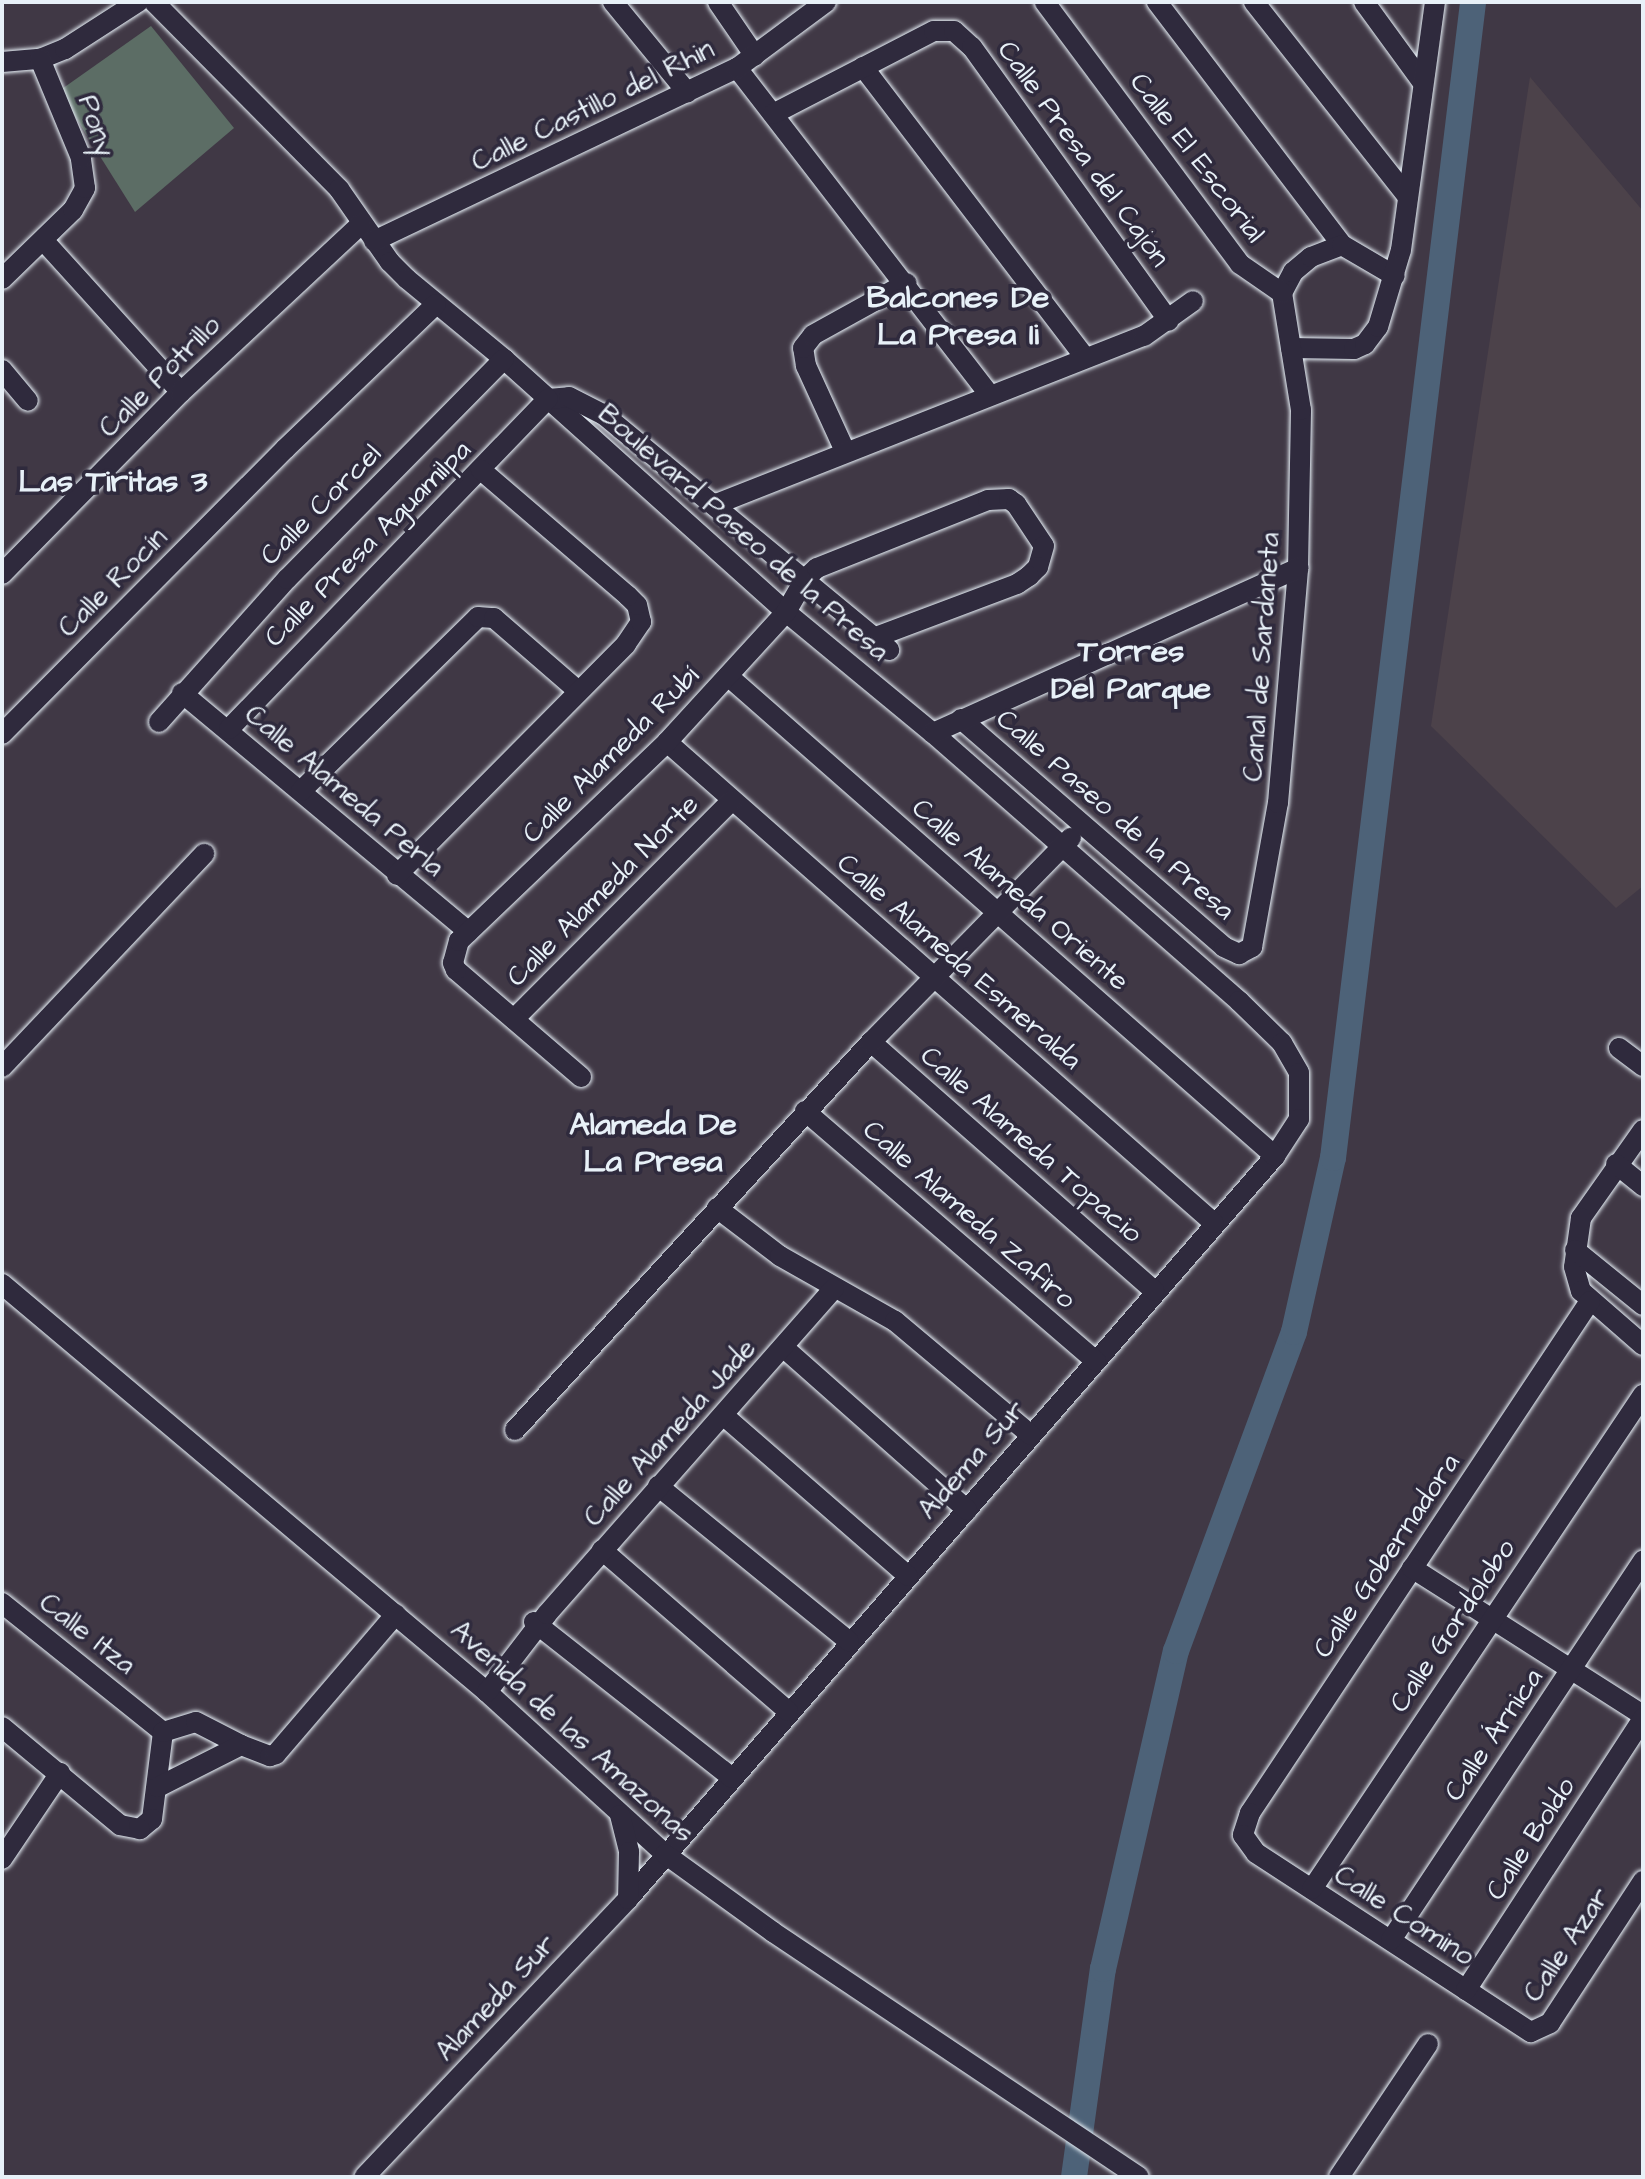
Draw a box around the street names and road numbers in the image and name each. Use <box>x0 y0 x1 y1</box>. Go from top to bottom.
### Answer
street label: Calle Castillo del Rhin <box>466 33 720 179</box>
street label: Calle Presa del Cajón <box>990 34 1176 274</box>
street label: Calle El Escorial <box>1122 66 1272 250</box>
street label: Pony <box>70 91 122 161</box>
street label: Calle Potrillo <box>92 309 228 445</box>
street label: Boulevard Paseo de la Presa <box>591 397 895 669</box>
street label: Calle Presa Aguamilpa <box>258 434 478 654</box>
street label: Calle Corcel <box>253 437 389 573</box>
street label: Calle Rocín <box>51 521 175 645</box>
street label: Canal de Sardaneta <box>1237 531 1287 783</box>
street label: Calle Alameda Rubí <box>515 659 707 851</box>
street label: Calle Alameda Perla <box>238 698 450 884</box>
street label: Calle Paseo de la Presa <box>989 702 1241 928</box>
street label: Calle Alameda Norte <box>500 788 706 994</box>
street label: Calle Alameda Oriente <box>905 792 1135 998</box>
street label: Calle Alameda Esmeralda <box>830 847 1088 1077</box>
street label: Calle Alameda Topacio <box>913 1039 1149 1251</box>
street label: Calle Alameda Zafiro <box>856 1113 1082 1317</box>
street label: Calle Alameda Jade <box>577 1332 763 1534</box>
street label: Aldema Sur <box>911 1394 1033 1526</box>
street label: Calle Gobernadora <box>1306 1448 1468 1664</box>
street label: Calle Gordolobo <box>1383 1533 1523 1719</box>
street label: Calle Itza <box>32 1586 142 1682</box>
street label: Avenida de las Amazonas <box>443 1614 701 1850</box>
street label: Calle Árnica <box>1437 1662 1551 1808</box>
street label: Calle Boldo <box>1479 1771 1583 1907</box>
street label: Calle Comino <box>1328 1858 1480 1974</box>
street label: Calle Azar <box>1517 1881 1617 2009</box>
street label: Alameda Sur <box>429 1928 563 2068</box>

